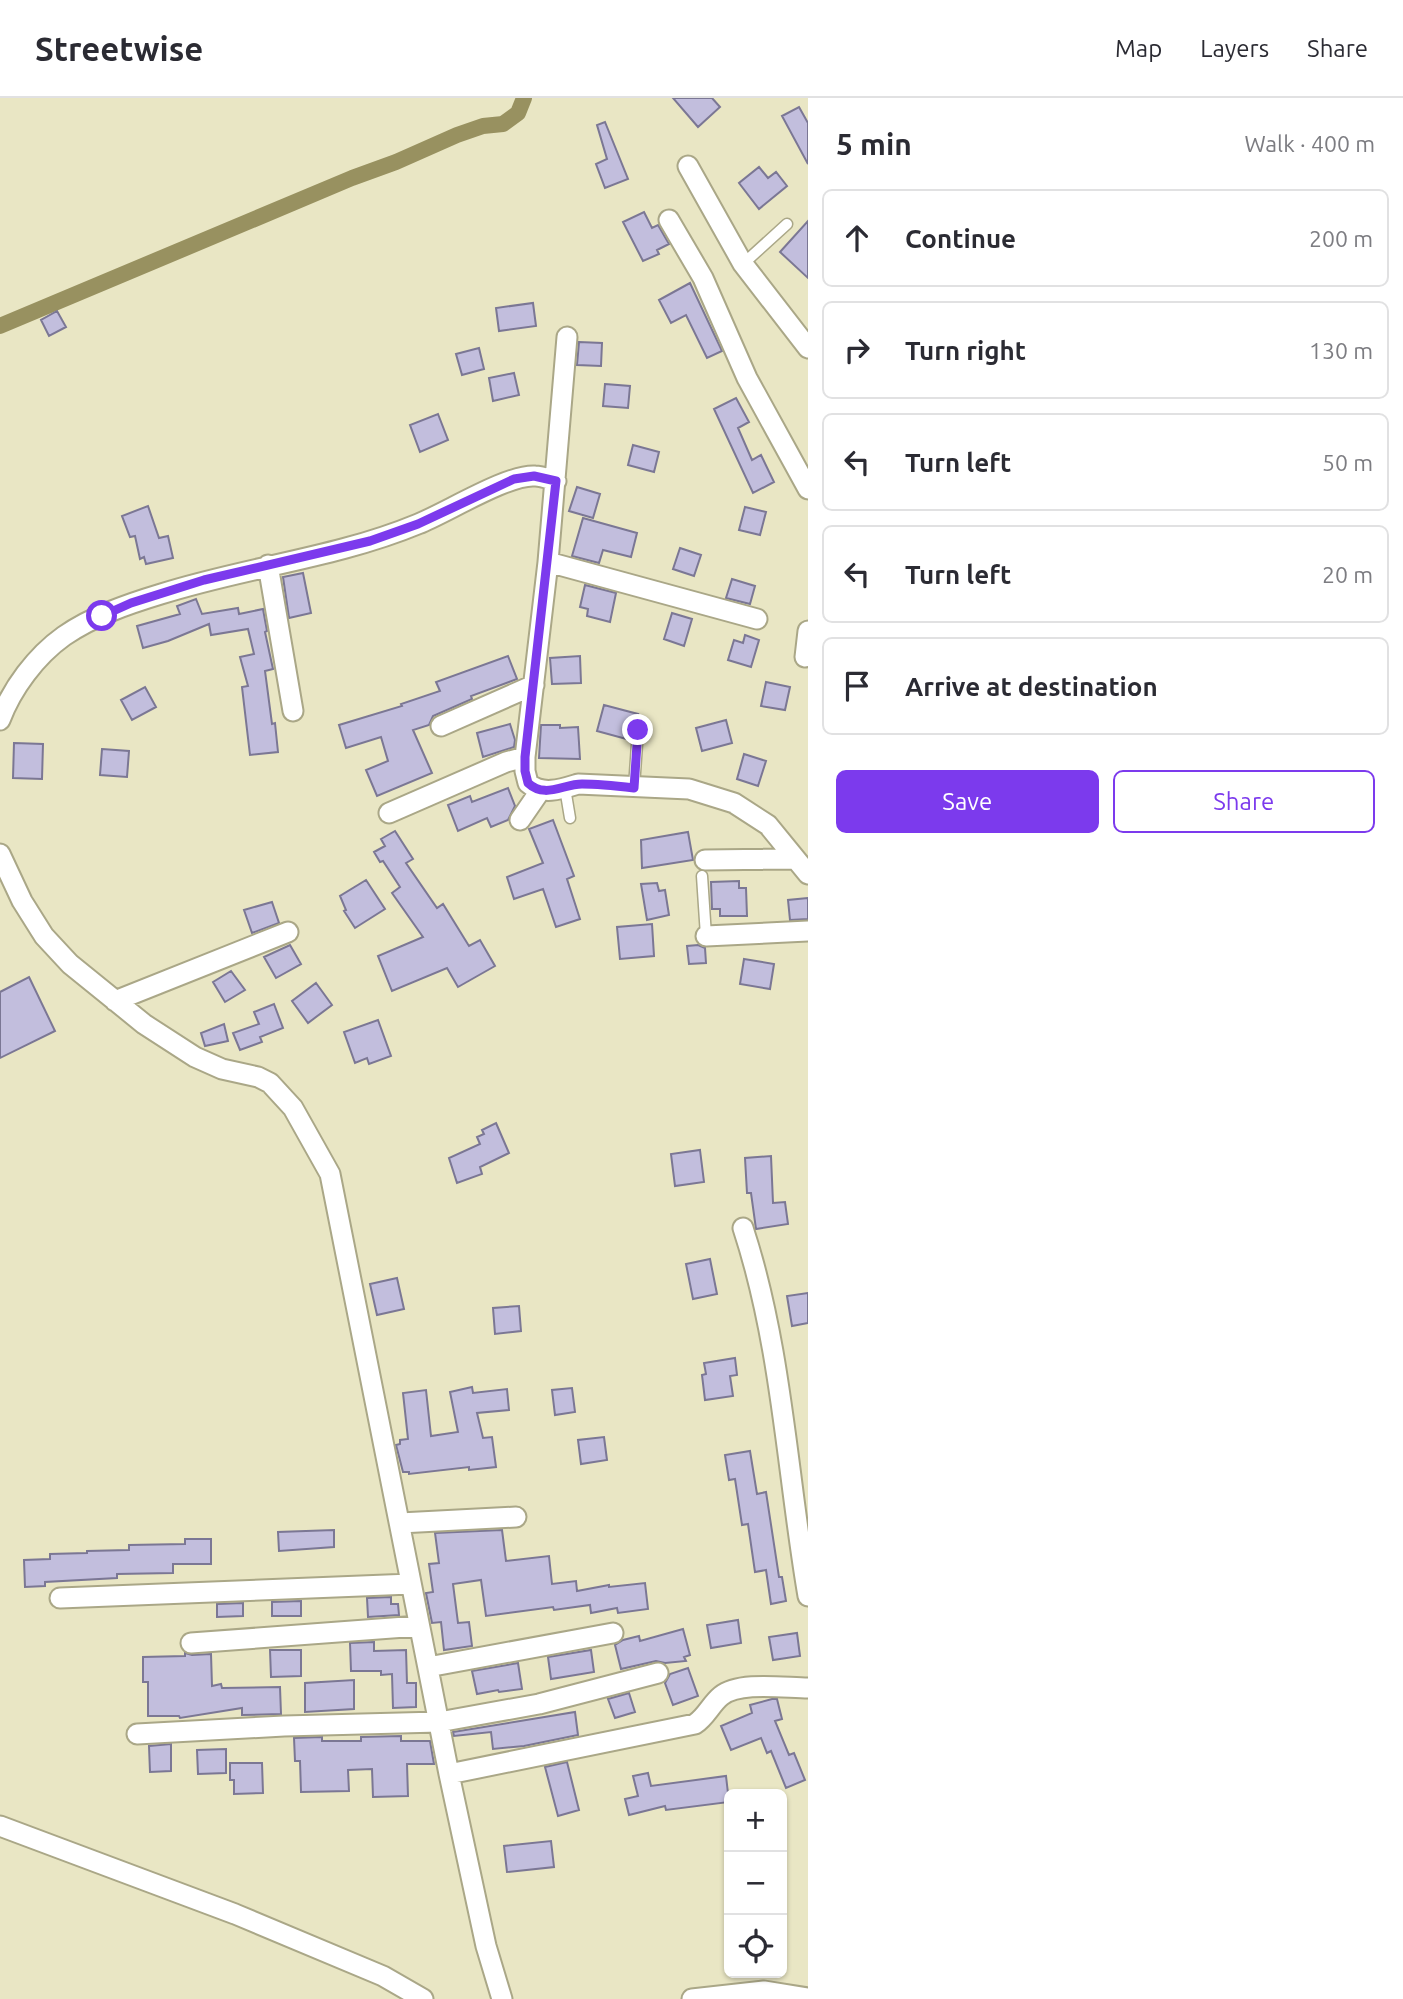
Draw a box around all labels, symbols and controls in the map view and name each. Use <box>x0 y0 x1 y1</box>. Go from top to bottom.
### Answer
text: Streetwise <box>35 30 203 67</box>
text: Map <box>1115 35 1162 62</box>
text: Layers <box>1200 35 1269 62</box>
text: Share <box>1307 35 1368 62</box>
text: 5 min <box>836 127 912 161</box>
text: Walk · 400 m <box>1244 131 1375 156</box>
icon: ahead <box>838 219 876 257</box>
text: Continue <box>905 224 1016 253</box>
text: 200 m <box>1309 226 1373 251</box>
icon: right <box>838 331 876 369</box>
text: Turn right <box>905 336 1026 365</box>
text: 130 m <box>1309 338 1373 363</box>
icon: left <box>838 443 876 481</box>
text: Turn left <box>905 448 1011 477</box>
text: 50 m <box>1322 450 1373 475</box>
icon: left <box>838 555 876 593</box>
text: Turn left <box>905 560 1011 589</box>
text: 20 m <box>1322 562 1373 587</box>
route start <box>86 600 117 631</box>
icon: arrive <box>838 667 876 705</box>
text: Arrive at destination <box>905 672 1158 701</box>
route end <box>622 714 653 745</box>
button: Save <box>836 770 1099 833</box>
button: Share <box>1113 770 1375 833</box>
map controls <box>724 1789 787 1978</box>
button: + <box>724 1789 787 1852</box>
button: − <box>724 1852 787 1915</box>
button: locate <box>724 1915 787 1978</box>

